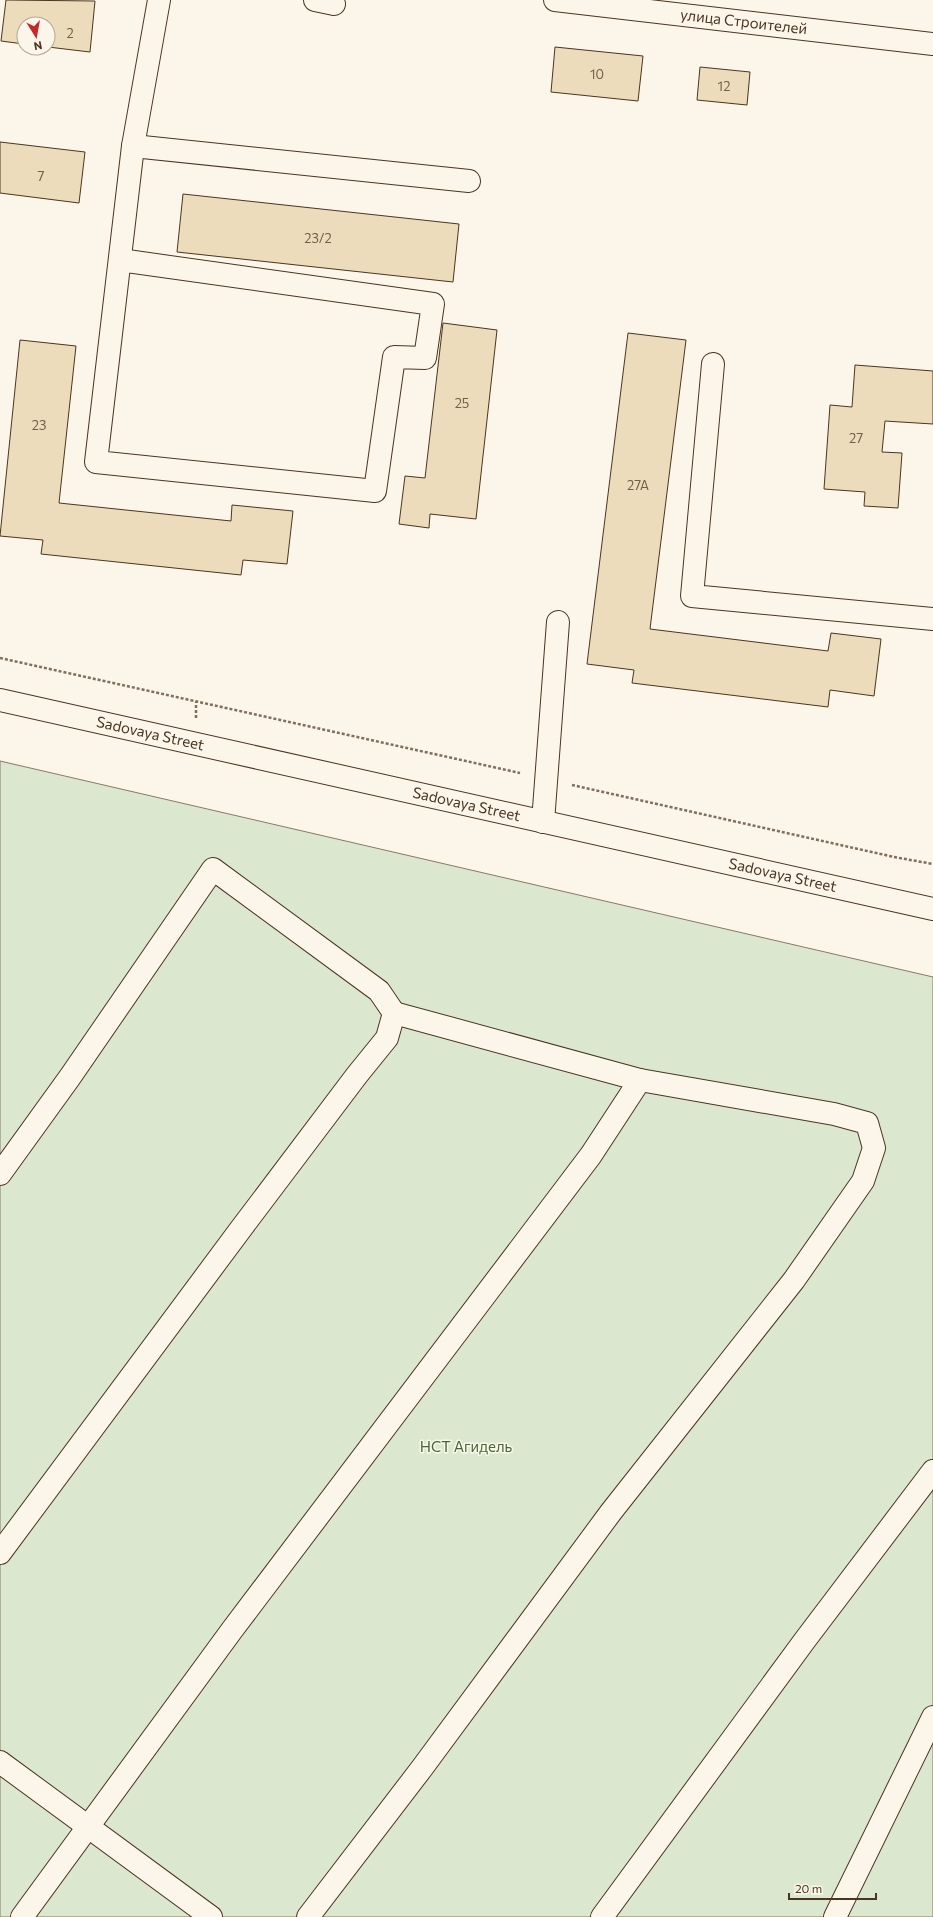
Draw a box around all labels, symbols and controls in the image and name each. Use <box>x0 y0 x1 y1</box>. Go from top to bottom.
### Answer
street label: улица Строителей <box>679 5 808 37</box>
north arrow <box>16 16 56 56</box>
house number: 2 <box>66 25 74 41</box>
text: N <box>33 39 43 53</box>
house number: 10 <box>590 66 604 82</box>
house number: 12 <box>718 78 730 94</box>
house number: 7 <box>38 168 45 184</box>
house number: 23/2 <box>304 230 332 246</box>
house number: 25 <box>455 395 469 411</box>
house number: 23 <box>32 417 46 433</box>
house number: 27 <box>849 430 863 446</box>
house number: 27А <box>627 477 649 493</box>
street label: Sadovaya Street <box>95 712 206 754</box>
street label: Sadovaya Street <box>411 783 522 824</box>
street label: Sadovaya Street <box>727 854 838 895</box>
park label: НСТ Агидель <box>420 1437 513 1455</box>
scale bar <box>789 1875 876 1901</box>
text: 20 m <box>795 1881 822 1895</box>

